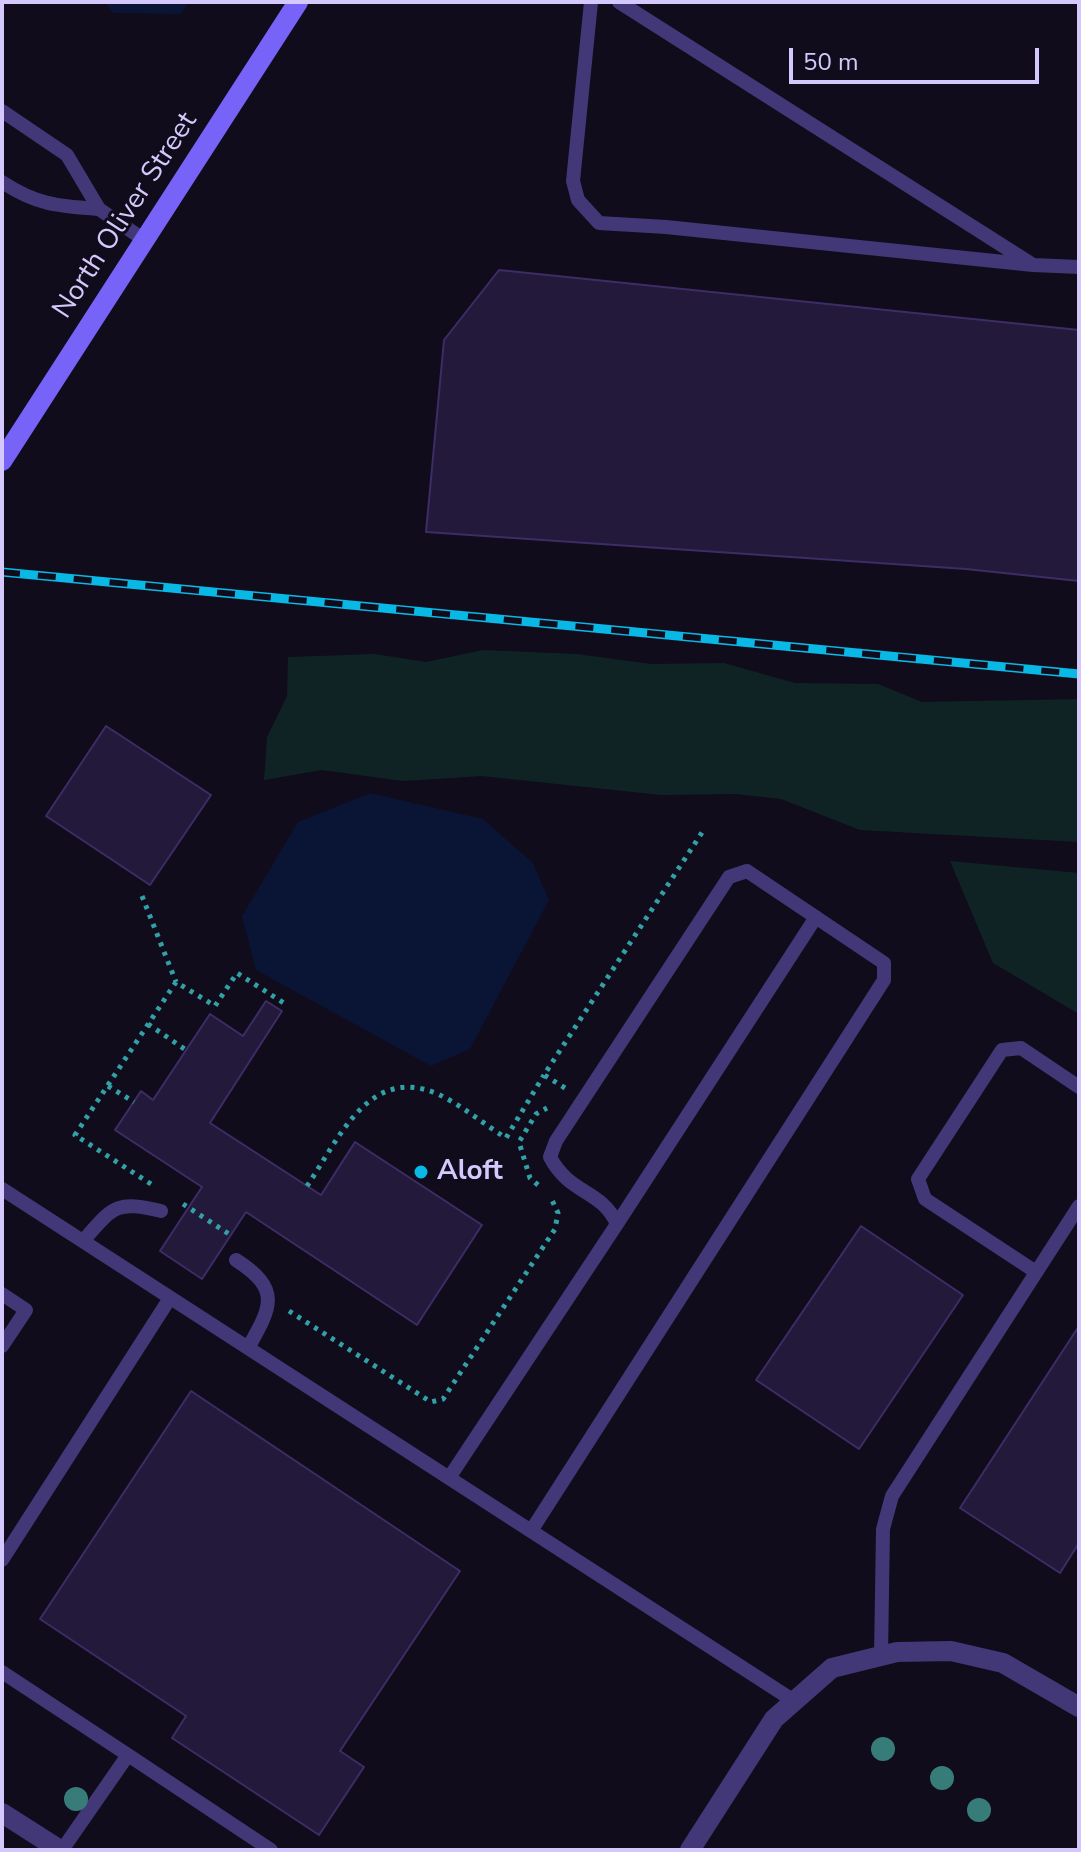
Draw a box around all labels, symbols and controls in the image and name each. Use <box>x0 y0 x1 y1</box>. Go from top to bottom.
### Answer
scale bar <box>793 32 1043 82</box>
text: 50 m <box>803 46 859 78</box>
street label: North Oliver Street <box>47 107 205 325</box>
place label: Aloft <box>437 1155 503 1189</box>
marker: Aloft <box>412 1163 430 1181</box>

